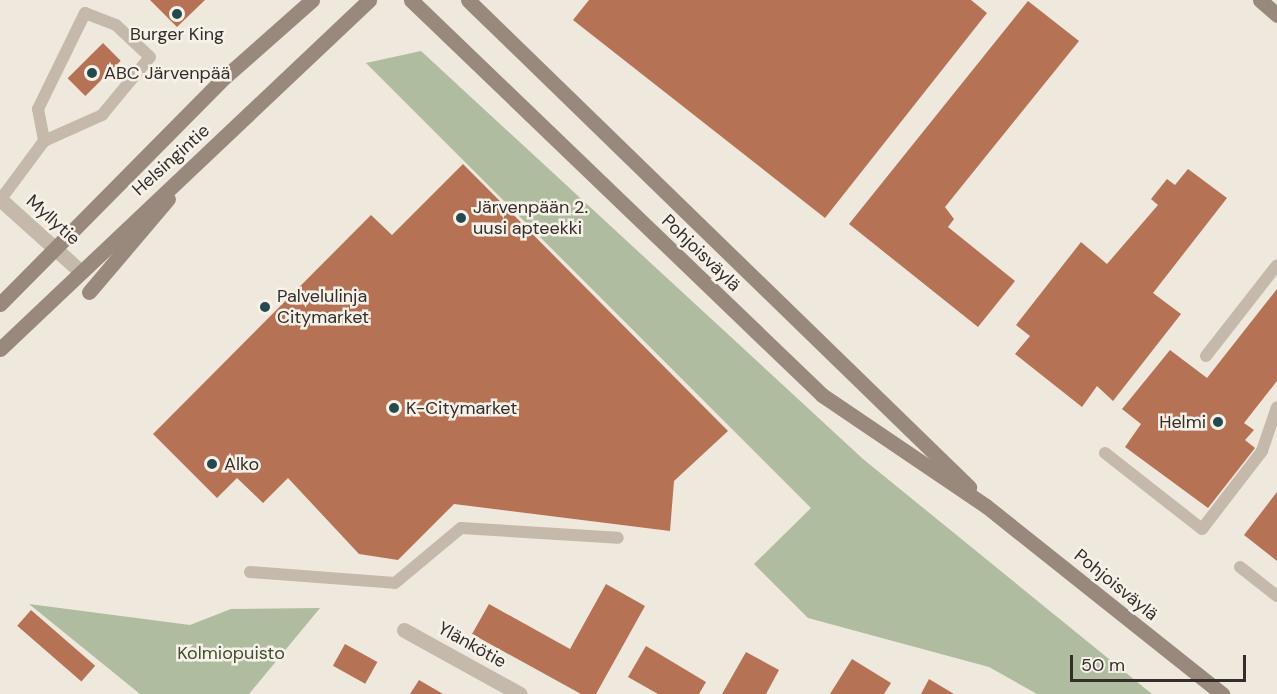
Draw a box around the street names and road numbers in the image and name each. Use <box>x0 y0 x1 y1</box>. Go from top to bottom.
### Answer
street label: Helsingintie <box>128 120 214 200</box>
street label: Myllytie <box>22 190 84 250</box>
street label: Pohjoisväylä <box>657 210 745 296</box>
street label: Pohjoisväylä <box>1070 545 1162 625</box>
street label: Ylänkötie <box>434 617 510 673</box>

